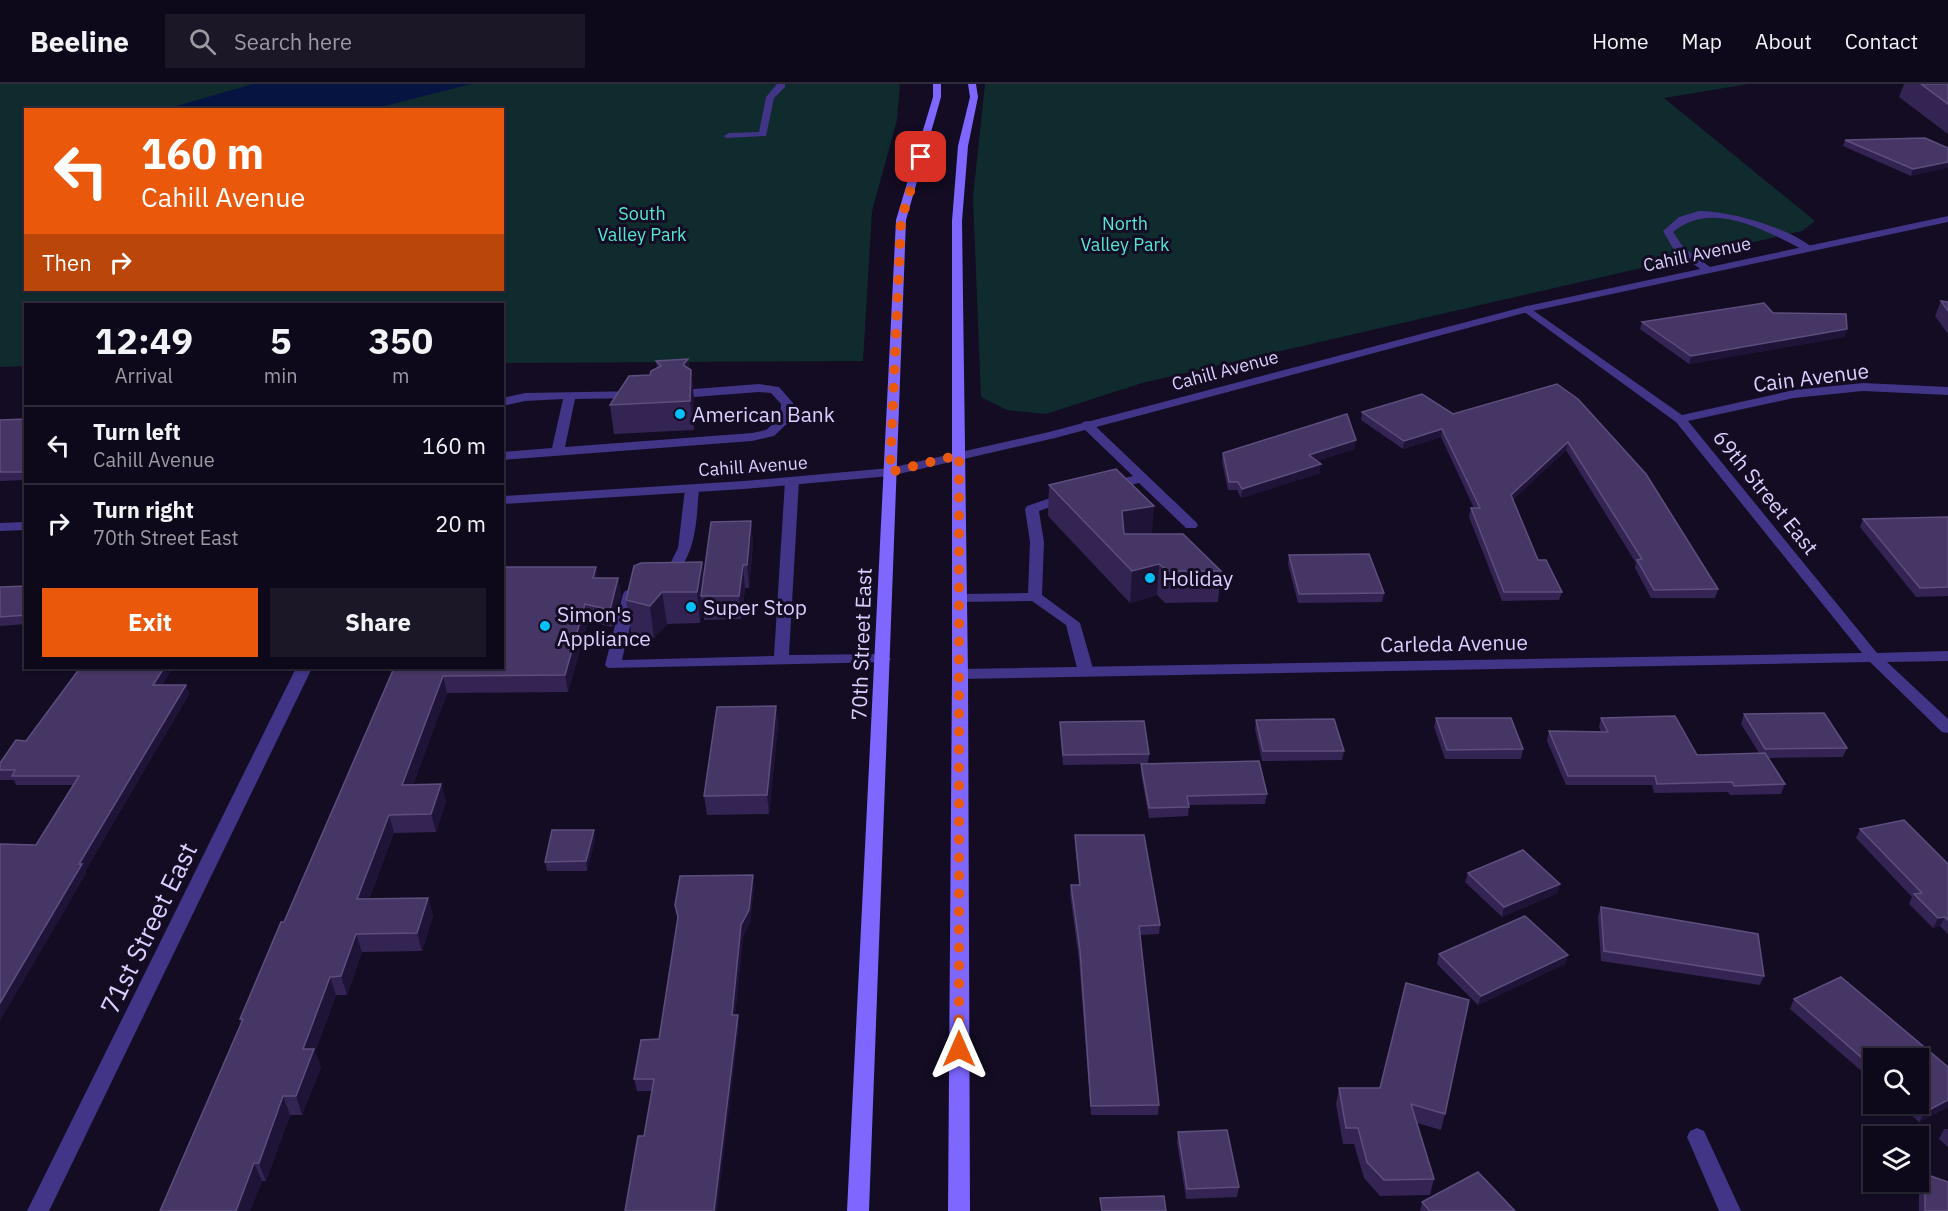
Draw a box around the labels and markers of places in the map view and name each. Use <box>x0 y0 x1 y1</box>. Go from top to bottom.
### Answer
pin <box>895 131 946 182</box>
place label: American Bank <box>692 400 835 428</box>
marker: American Bank <box>673 407 687 421</box>
place label: Holiday <box>1162 564 1234 592</box>
marker: Holiday <box>1143 571 1157 585</box>
place label: Super Stop <box>703 593 807 621</box>
place label: Simon's Appliance <box>557 600 651 652</box>
marker: Super Stop <box>684 600 698 614</box>
marker: Simon's Appliance <box>538 619 552 633</box>

